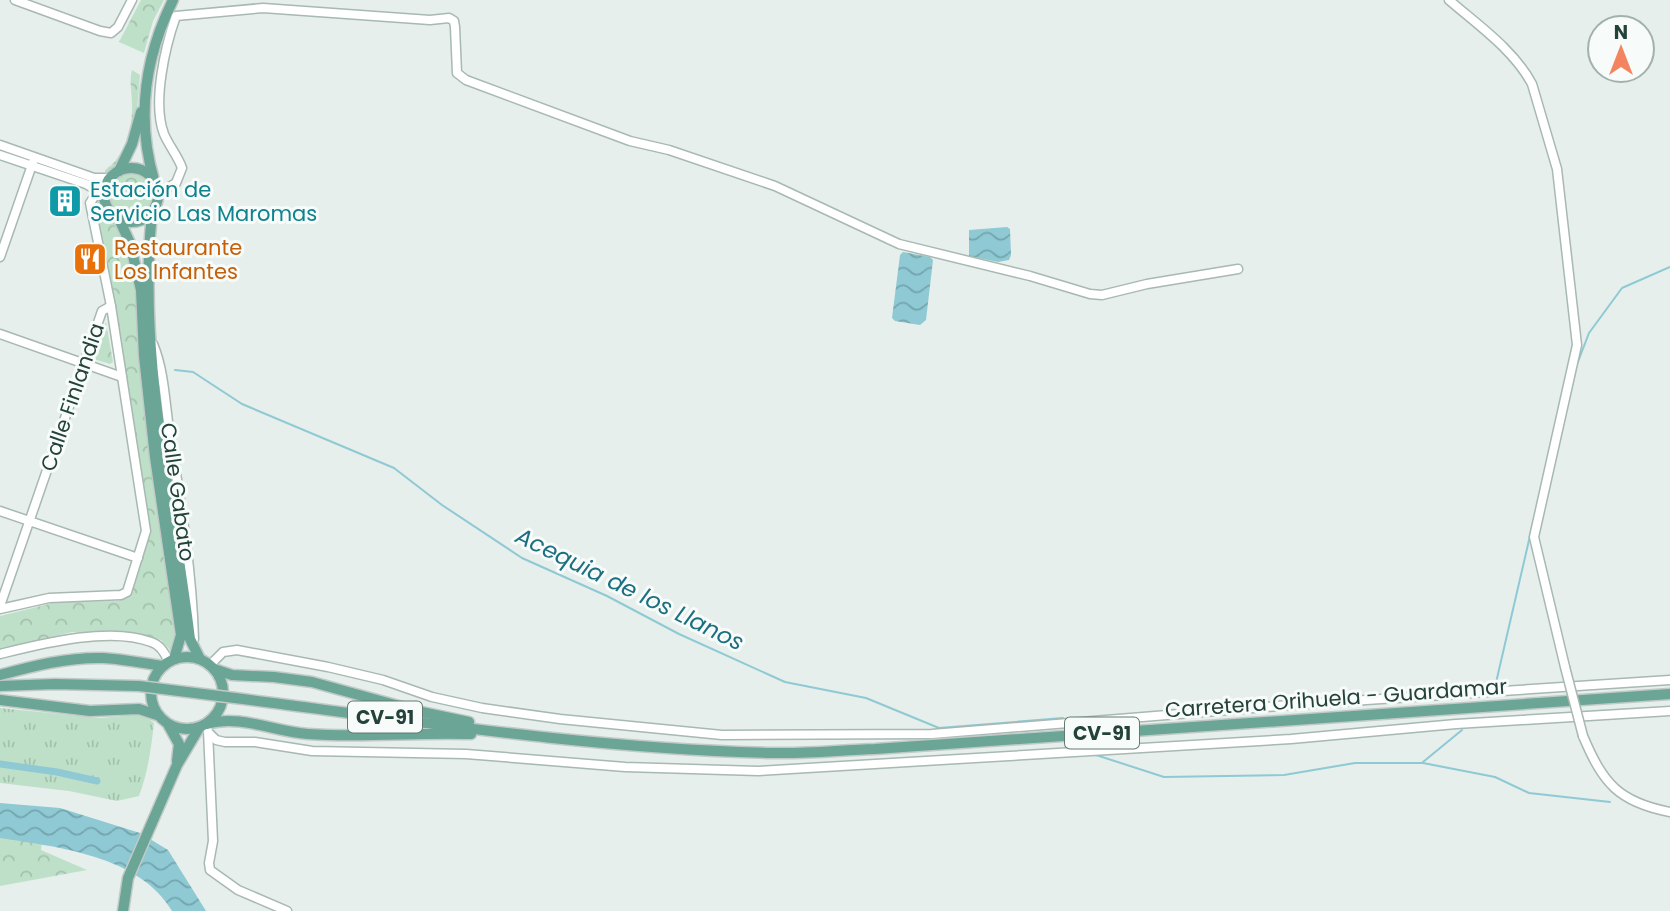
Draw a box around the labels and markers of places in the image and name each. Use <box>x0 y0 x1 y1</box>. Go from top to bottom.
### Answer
place label: Estación de Servicio Las Maromas <box>90 175 317 228</box>
building icon: Estación de Servicio Las Maromas <box>46 182 84 220</box>
place label: Restaurante Los Infantes <box>114 233 242 286</box>
restaurant icon: Restaurante Los Infantes <box>71 240 109 278</box>

